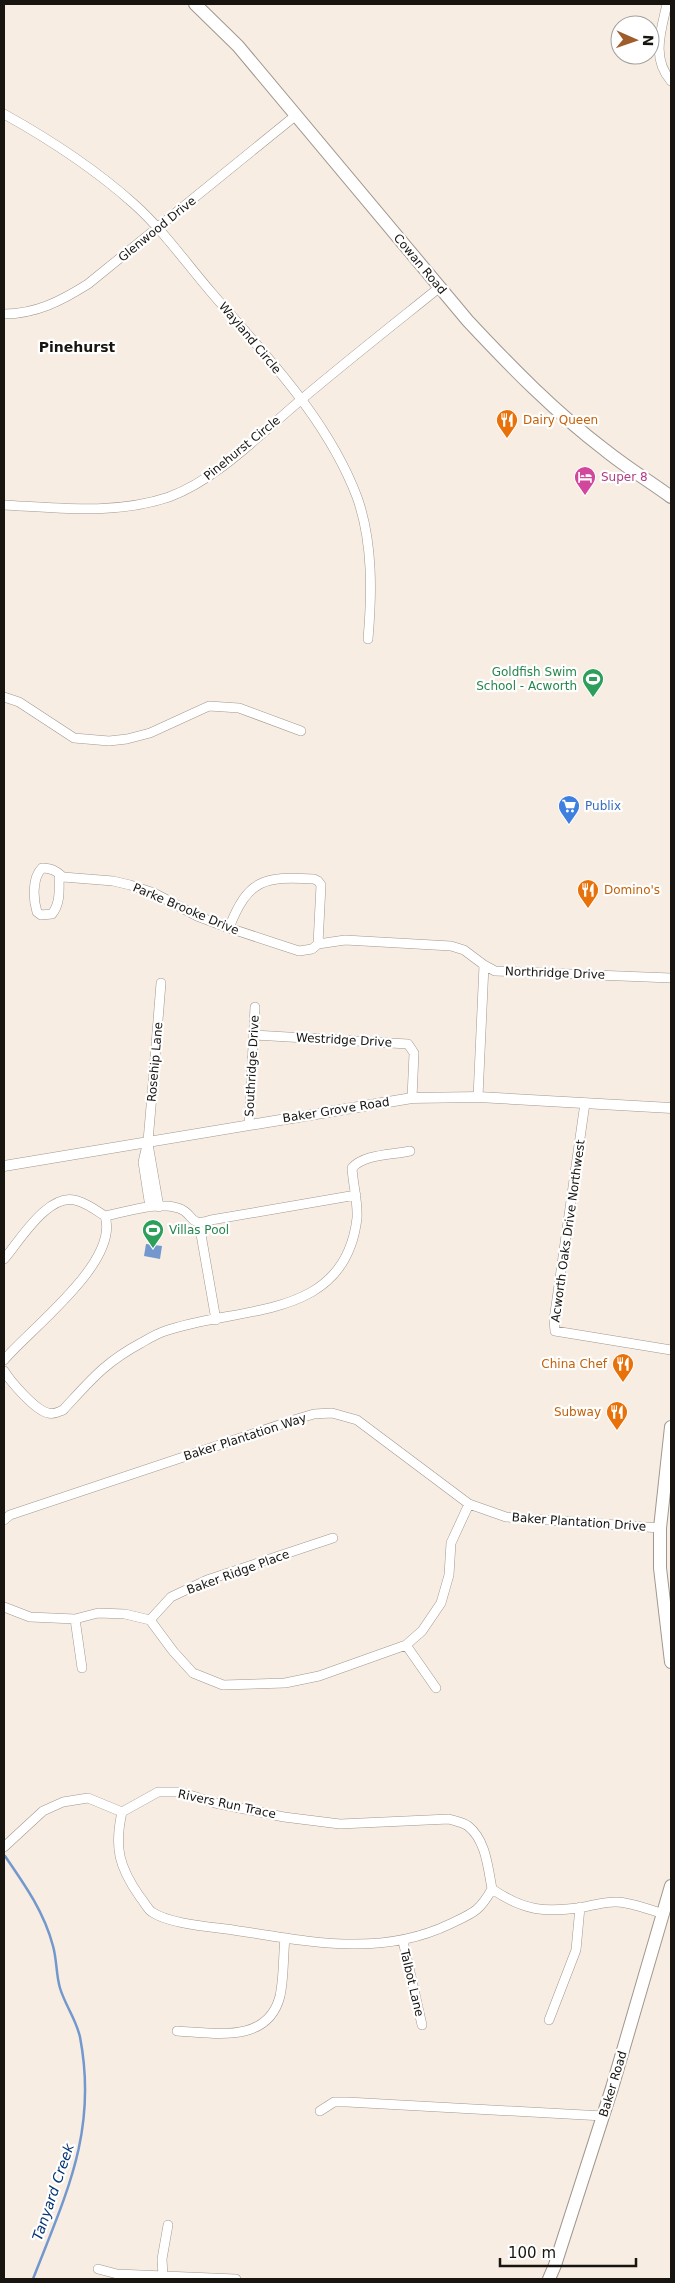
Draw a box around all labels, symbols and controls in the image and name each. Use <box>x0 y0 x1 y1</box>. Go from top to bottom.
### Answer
north arrow <box>610 15 660 65</box>
text: N <box>640 34 656 47</box>
street label: Glenwood Drive <box>115 193 199 265</box>
street label: Cowan Road <box>391 231 449 297</box>
street label: Wayland Circle <box>216 299 284 377</box>
district label: Pinehurst <box>39 339 115 355</box>
restaurant icon: Dairy Queen <box>495 408 519 439</box>
street label: Pinehurst Circle <box>201 413 283 483</box>
place label: Dairy Queen <box>523 413 598 427</box>
hotel icon: Super 8 <box>573 465 597 496</box>
place label: Super 8 <box>601 470 648 484</box>
place label: Goldfish Swim School - Acworth <box>476 665 577 693</box>
sports icon: Goldfish Swim School - Acworth <box>581 667 605 698</box>
supermarket icon: Publix <box>557 794 581 825</box>
place label: Publix <box>585 799 621 813</box>
restaurant icon: Domino's <box>576 878 600 909</box>
street label: Parke Brooke Drive <box>131 880 241 938</box>
place label: Domino's <box>604 883 660 897</box>
street label: Northridge Drive <box>505 964 605 982</box>
street label: Southridge Drive <box>242 1015 262 1117</box>
street label: Rosehip Lane <box>145 1021 165 1103</box>
street label: Westridge Drive <box>296 1030 392 1050</box>
street label: Baker Grove Road <box>282 1095 390 1125</box>
street label: Acworth Oaks Drive Northwest <box>548 1139 588 1323</box>
sports icon: Villas Pool <box>141 1218 165 1249</box>
place label: Villas Pool <box>169 1223 229 1237</box>
restaurant icon: China Chef <box>611 1352 635 1383</box>
place label: China Chef <box>541 1357 608 1371</box>
restaurant icon: Subway <box>605 1400 629 1431</box>
place label: Subway <box>554 1405 601 1419</box>
street label: Baker Plantation Way <box>182 1411 308 1463</box>
street label: Baker Plantation Drive <box>511 1510 647 1534</box>
street label: Baker Ridge Place <box>185 1547 291 1597</box>
street label: Rivers Run Trace <box>177 1787 277 1821</box>
street label: Talbot Lane <box>397 1947 427 2018</box>
street label: Baker Road <box>596 2049 630 2119</box>
water label: Tanyard Creek <box>29 2141 77 2243</box>
scale bar <box>500 2236 636 2268</box>
text: 100 m <box>508 2244 556 2262</box>

